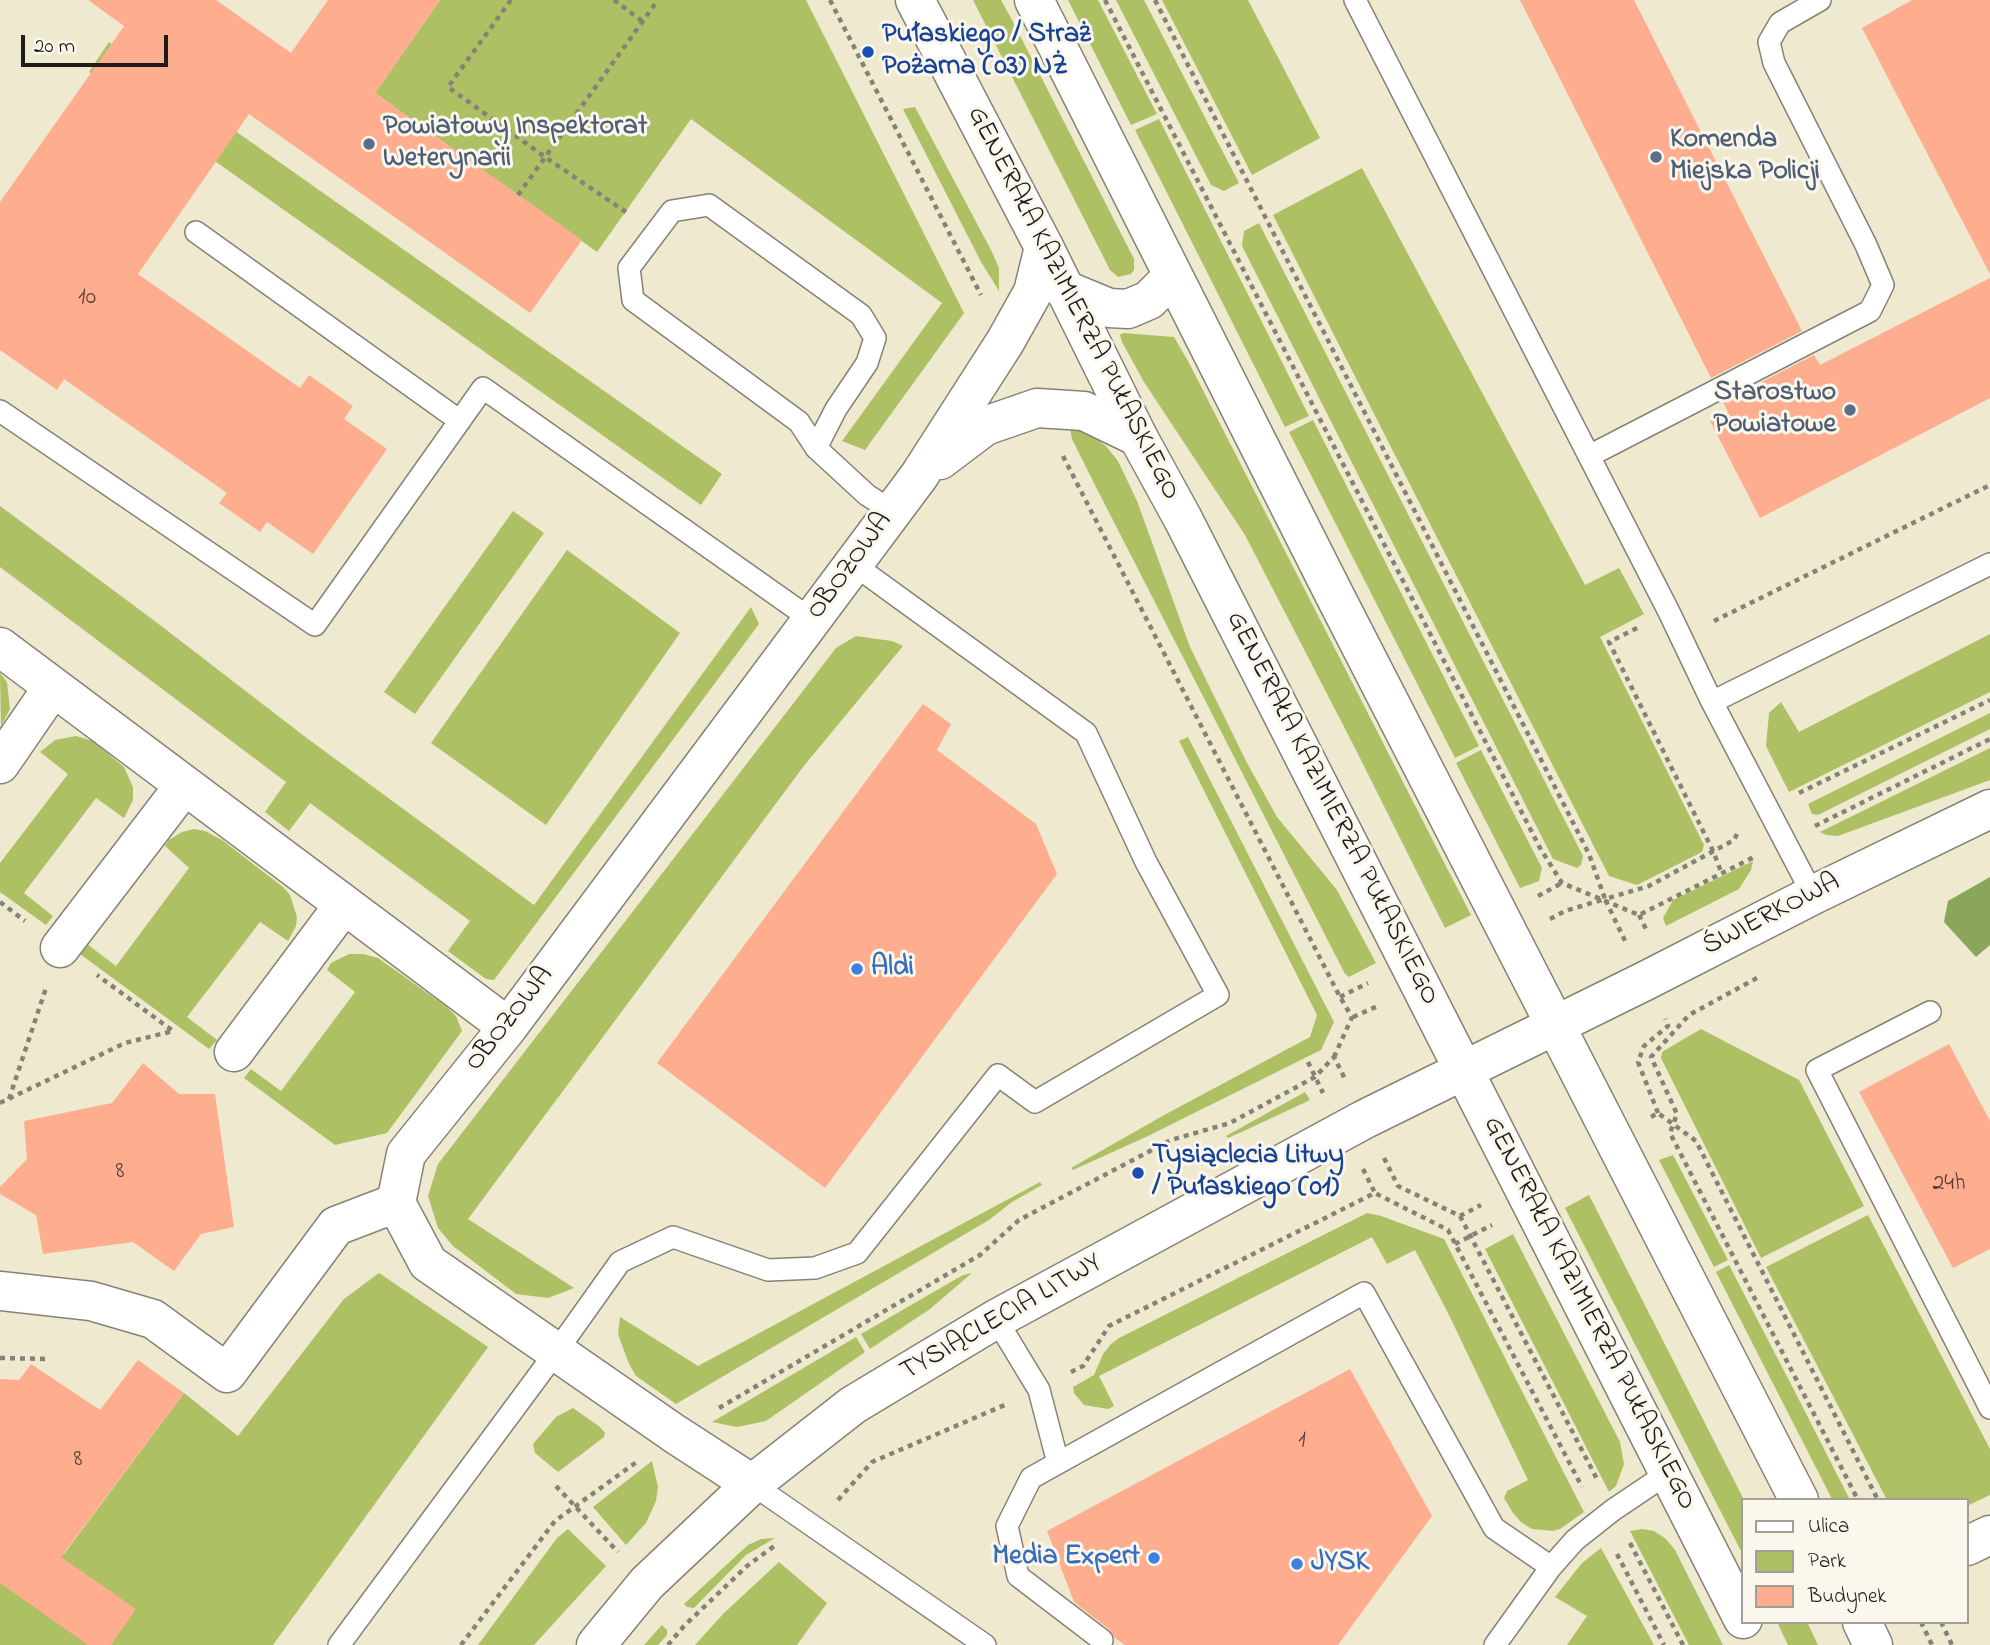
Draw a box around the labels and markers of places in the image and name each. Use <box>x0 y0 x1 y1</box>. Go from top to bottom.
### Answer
place label: Pułaskiego / Straż Pożarna (03) NŻ <box>882 19 1091 85</box>
marker: Pułaskiego / Straż Pożarna (03) NŻ <box>860 44 876 60</box>
place label: Powiatowy Inspektorat Weterynarii <box>383 111 647 177</box>
place label: Komenda Miejska Policji <box>1670 124 1820 190</box>
marker: Powiatowy Inspektorat Weterynarii <box>361 136 377 152</box>
marker: Komenda Miejska Policji <box>1648 149 1664 165</box>
place label: Starostwo Powiatowe <box>1714 377 1836 443</box>
marker: Starostwo Powiatowe <box>1842 402 1858 418</box>
place label: Aldi <box>871 952 914 986</box>
marker: Aldi <box>849 961 865 977</box>
place label: Tysiąclecia Litwy / Pułaskiego (01) <box>1152 1140 1344 1206</box>
marker: Tysiąclecia Litwy / Pułaskiego (01) <box>1130 1165 1146 1181</box>
place label: Media Expert <box>992 1541 1140 1575</box>
place label: JYSK <box>1311 1547 1369 1581</box>
marker: Media Expert <box>1146 1550 1162 1566</box>
marker: JYSK <box>1289 1556 1305 1572</box>

